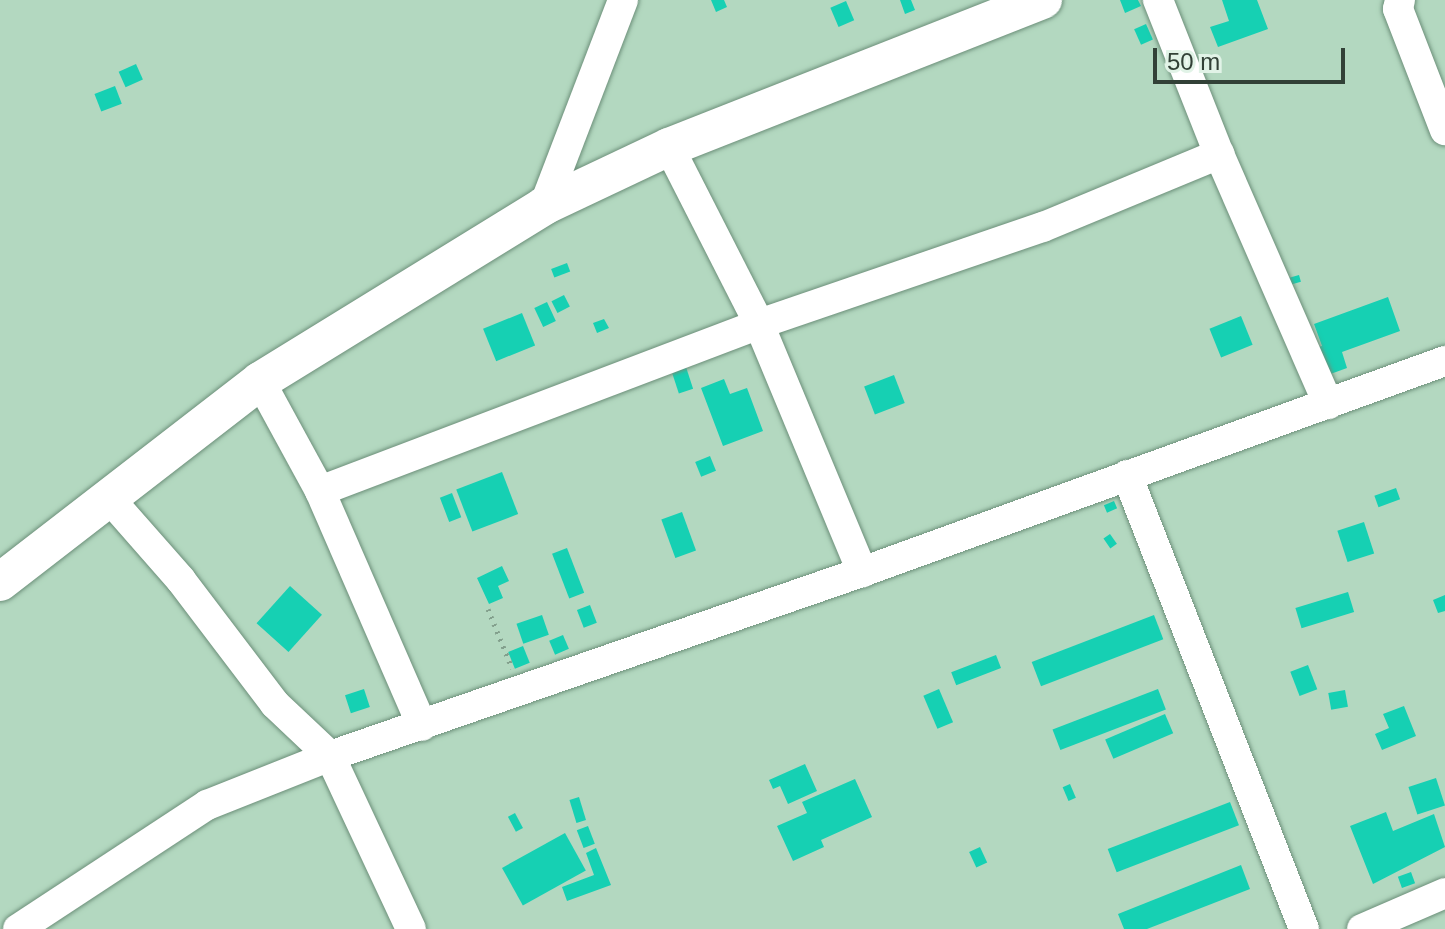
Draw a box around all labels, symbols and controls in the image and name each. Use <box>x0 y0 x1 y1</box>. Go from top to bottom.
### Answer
scale bar <box>1157 32 1349 82</box>
text: 50 m <box>1167 48 1220 75</box>

